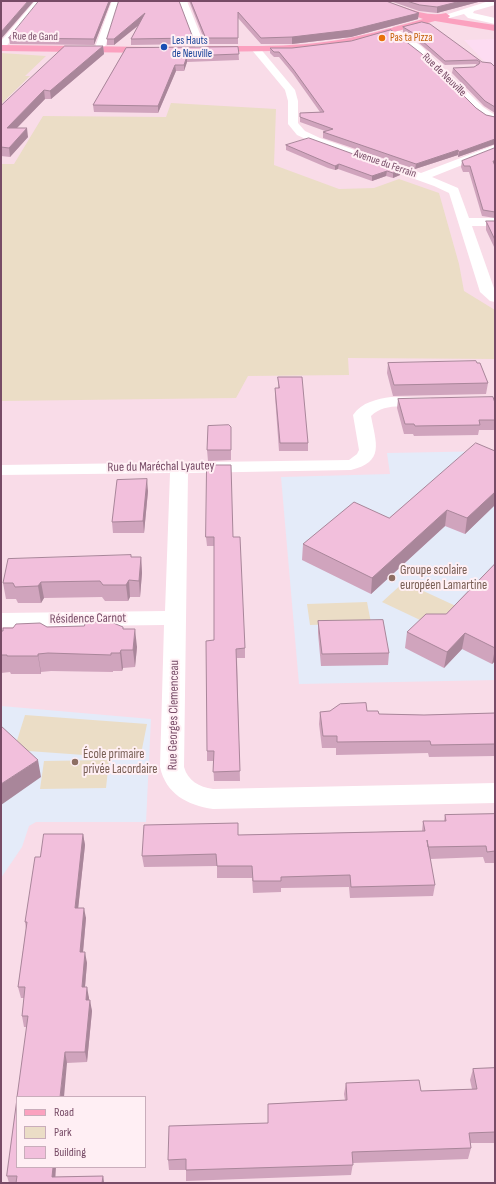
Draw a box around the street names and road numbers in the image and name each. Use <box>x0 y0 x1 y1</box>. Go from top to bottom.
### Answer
street label: Rue de Gand <box>12 30 58 44</box>
street label: Rue de Neuville <box>419 51 469 99</box>
street label: Avenue du Ferrain <box>352 147 418 181</box>
street label: Rue du Maréchal Lyautey <box>107 458 215 476</box>
street label: Résidence Carnot <box>50 611 126 627</box>
street label: Rue Georges Clemenceau <box>165 660 183 770</box>

